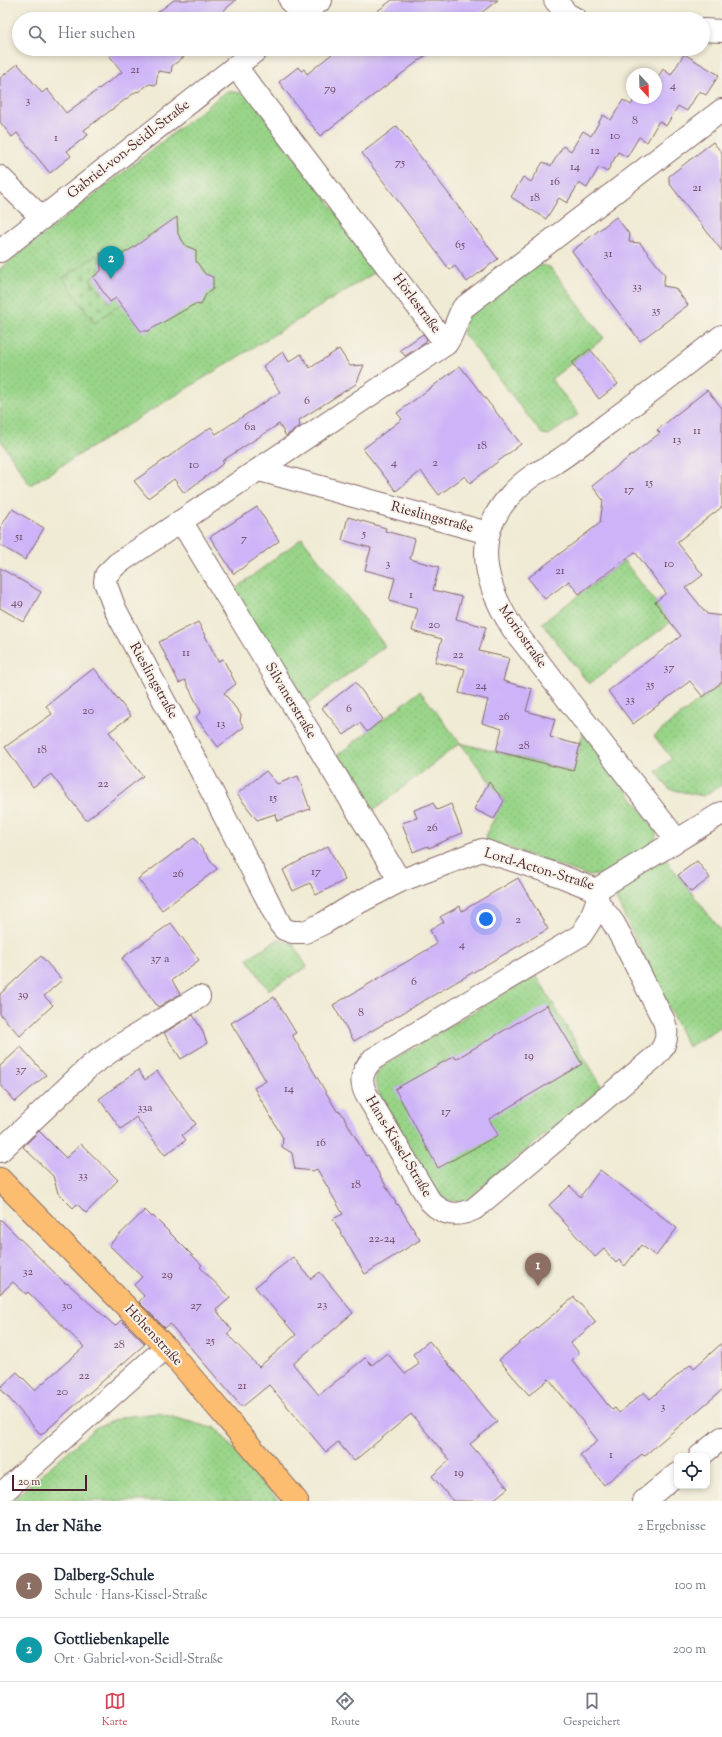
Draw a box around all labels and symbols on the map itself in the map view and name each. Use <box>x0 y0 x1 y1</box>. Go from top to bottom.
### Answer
house number: 21 <box>130 61 140 79</box>
north arrow <box>626 68 662 104</box>
house number: 4 <box>670 77 676 95</box>
house number: 79 <box>324 80 336 98</box>
house number: 3 <box>26 92 31 110</box>
street label: Gabriel-von-Seidl-Straße <box>64 96 194 204</box>
house number: 8 <box>632 112 638 130</box>
house number: 10 <box>610 127 620 145</box>
house number: 1 <box>54 129 58 147</box>
house number: 12 <box>590 142 600 160</box>
house number: 75 <box>395 154 405 172</box>
house number: 14 <box>570 158 580 176</box>
house number: 16 <box>550 173 560 191</box>
house number: 21 <box>692 179 702 197</box>
house number: 18 <box>530 189 540 207</box>
house number: 65 <box>455 236 465 254</box>
house number: 31 <box>604 245 612 263</box>
pin: 2 <box>98 246 124 279</box>
street label: Hörlestraße <box>387 270 445 338</box>
house number: 33 <box>632 278 642 296</box>
house number: 35 <box>652 302 660 320</box>
house number: 6 <box>304 392 310 410</box>
house number: 6a <box>244 418 256 436</box>
house number: 11 <box>693 422 701 440</box>
house number: 13 <box>673 431 682 449</box>
house number: 18 <box>477 437 487 455</box>
house number: 4 <box>391 454 397 472</box>
house number: 2 <box>432 454 438 472</box>
house number: 10 <box>189 456 199 474</box>
house number: 15 <box>645 474 653 492</box>
house number: 17 <box>624 481 634 499</box>
street label: Rieslingstraße <box>388 497 476 539</box>
house number: 5 <box>361 525 366 543</box>
house number: 51 <box>14 528 23 546</box>
house number: 7 <box>241 530 247 548</box>
house number: 3 <box>386 555 391 573</box>
house number: 10 <box>664 555 674 573</box>
house number: 21 <box>555 562 565 580</box>
house number: 1 <box>409 586 413 604</box>
house number: 49 <box>11 594 23 612</box>
street label: Moriostraße <box>493 601 551 673</box>
house number: 20 <box>428 616 440 634</box>
street label: Rieslingstraße <box>124 639 182 723</box>
house number: 11 <box>182 644 190 662</box>
house number: 22 <box>452 646 464 664</box>
street label: Silvanerstraße <box>259 659 321 743</box>
house number: 37 <box>664 659 674 677</box>
house number: 35 <box>646 676 654 694</box>
house number: 24 <box>475 677 487 695</box>
house number: 33 <box>625 691 635 709</box>
house number: 6 <box>346 700 352 718</box>
house number: 20 <box>82 702 94 720</box>
house number: 26 <box>498 708 510 726</box>
house number: 13 <box>217 715 226 733</box>
house number: 28 <box>518 737 530 755</box>
house number: 18 <box>37 741 47 759</box>
house number: 22 <box>97 775 109 793</box>
house number: 15 <box>269 789 277 807</box>
house number: 26 <box>426 819 438 837</box>
street label: Lord-Acton-Straße <box>481 844 597 896</box>
house number: 17 <box>311 863 321 881</box>
house number: 26 <box>172 865 184 883</box>
your location <box>476 909 496 929</box>
house number: 2 <box>515 911 521 929</box>
house number: 4 <box>459 936 465 954</box>
house number: 37 a <box>151 950 170 968</box>
house number: 6 <box>411 973 417 991</box>
house number: 39 <box>18 986 28 1004</box>
house number: 8 <box>358 1004 364 1022</box>
house number: 19 <box>524 1047 534 1065</box>
house number: 37 <box>16 1061 26 1079</box>
house number: 14 <box>284 1080 294 1098</box>
street label: Hans-Kissel-Straße <box>360 1093 436 1201</box>
house number: 33a <box>137 1099 153 1117</box>
house number: 17 <box>441 1103 451 1121</box>
house number: 16 <box>316 1134 326 1152</box>
house number: 33 <box>78 1167 88 1185</box>
house number: 18 <box>351 1176 361 1194</box>
house number: 22-24 <box>369 1230 395 1248</box>
pin: 1 <box>525 1253 551 1286</box>
house number: 32 <box>23 1263 34 1281</box>
house number: 29 <box>161 1266 173 1284</box>
house number: 23 <box>317 1296 327 1314</box>
house number: 30 <box>61 1297 73 1315</box>
house number: 27 <box>190 1297 202 1315</box>
street label: Höhenstraße <box>119 1301 187 1371</box>
house number: 25 <box>205 1332 215 1350</box>
house number: 28 <box>113 1336 125 1354</box>
house number: 22 <box>78 1367 90 1385</box>
house number: 21 <box>237 1377 247 1395</box>
house number: 20 <box>56 1383 68 1401</box>
house number: 3 <box>661 1398 666 1416</box>
house number: 1 <box>609 1446 613 1464</box>
house number: 19 <box>454 1464 464 1482</box>
scale bar <box>12 1473 87 1492</box>

